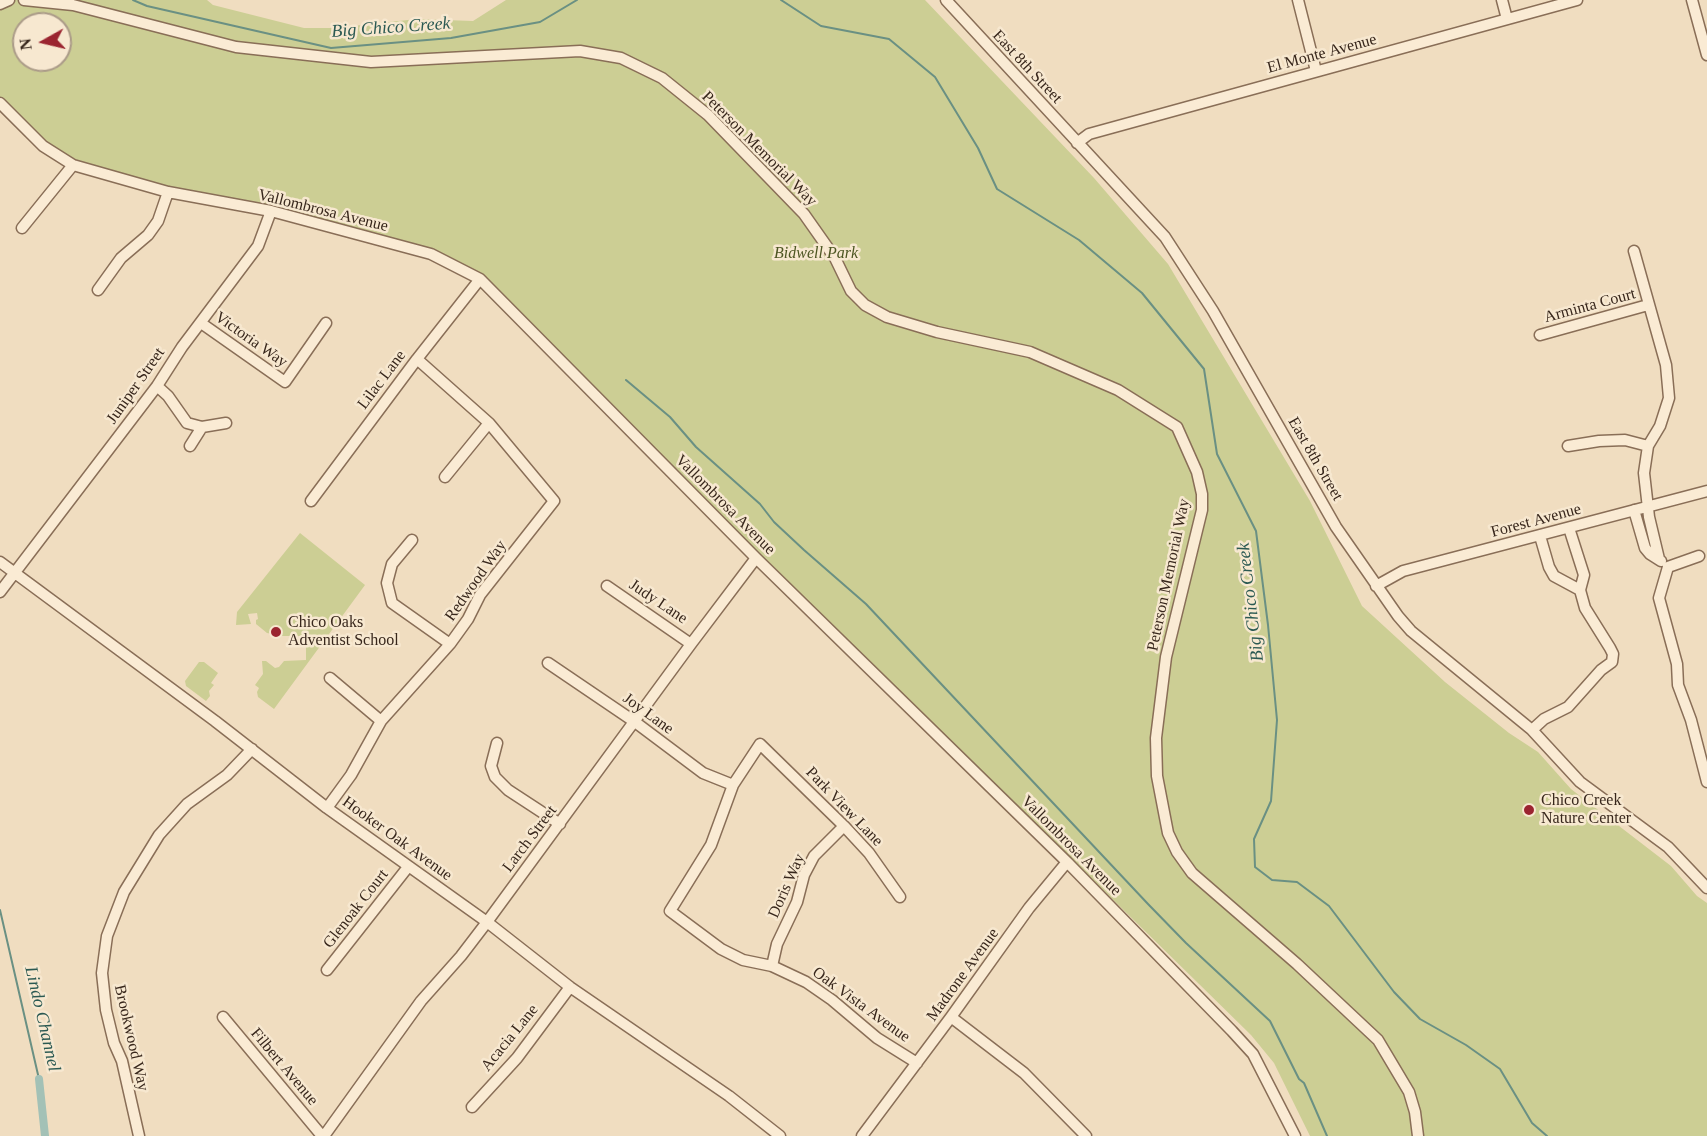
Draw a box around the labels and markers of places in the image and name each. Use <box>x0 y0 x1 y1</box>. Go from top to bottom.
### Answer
place label: Chico Oaks Adventist School <box>288 613 399 651</box>
marker: Chico Oaks Adventist School <box>269 625 283 639</box>
place label: Chico Creek Nature Center <box>1541 791 1631 829</box>
marker: Chico Creek Nature Center <box>1522 803 1536 817</box>

